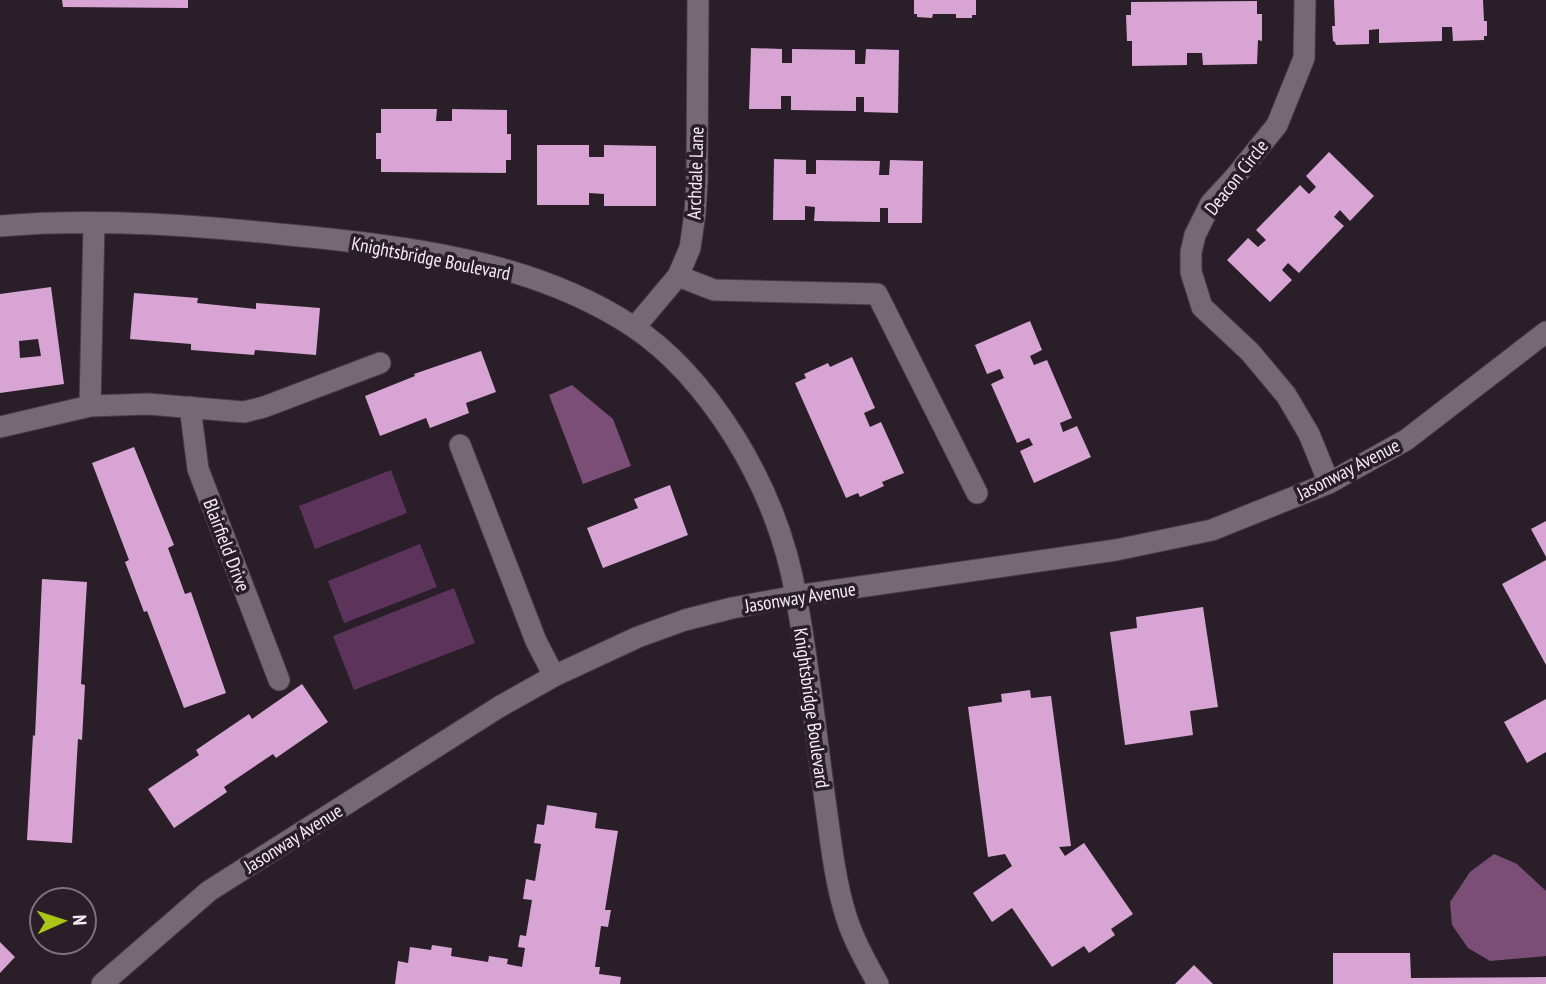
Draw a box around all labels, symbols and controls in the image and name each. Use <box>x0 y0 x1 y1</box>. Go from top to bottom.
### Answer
street label: Archdale Lane <box>681 126 709 220</box>
street label: Deacon Circle <box>1199 134 1273 220</box>
street label: Knightsbridge Boulevard <box>350 231 512 285</box>
street label: Jasonway Avenue <box>1292 433 1404 506</box>
street label: Blairfield Drive <box>198 495 256 595</box>
street label: Jasonway Avenue <box>742 576 857 618</box>
street label: Knightsbridge Boulevard <box>789 626 835 790</box>
street label: Jasonway Avenue <box>238 798 347 878</box>
north arrow <box>28 886 98 956</box>
text: N <box>68 914 92 926</box>

